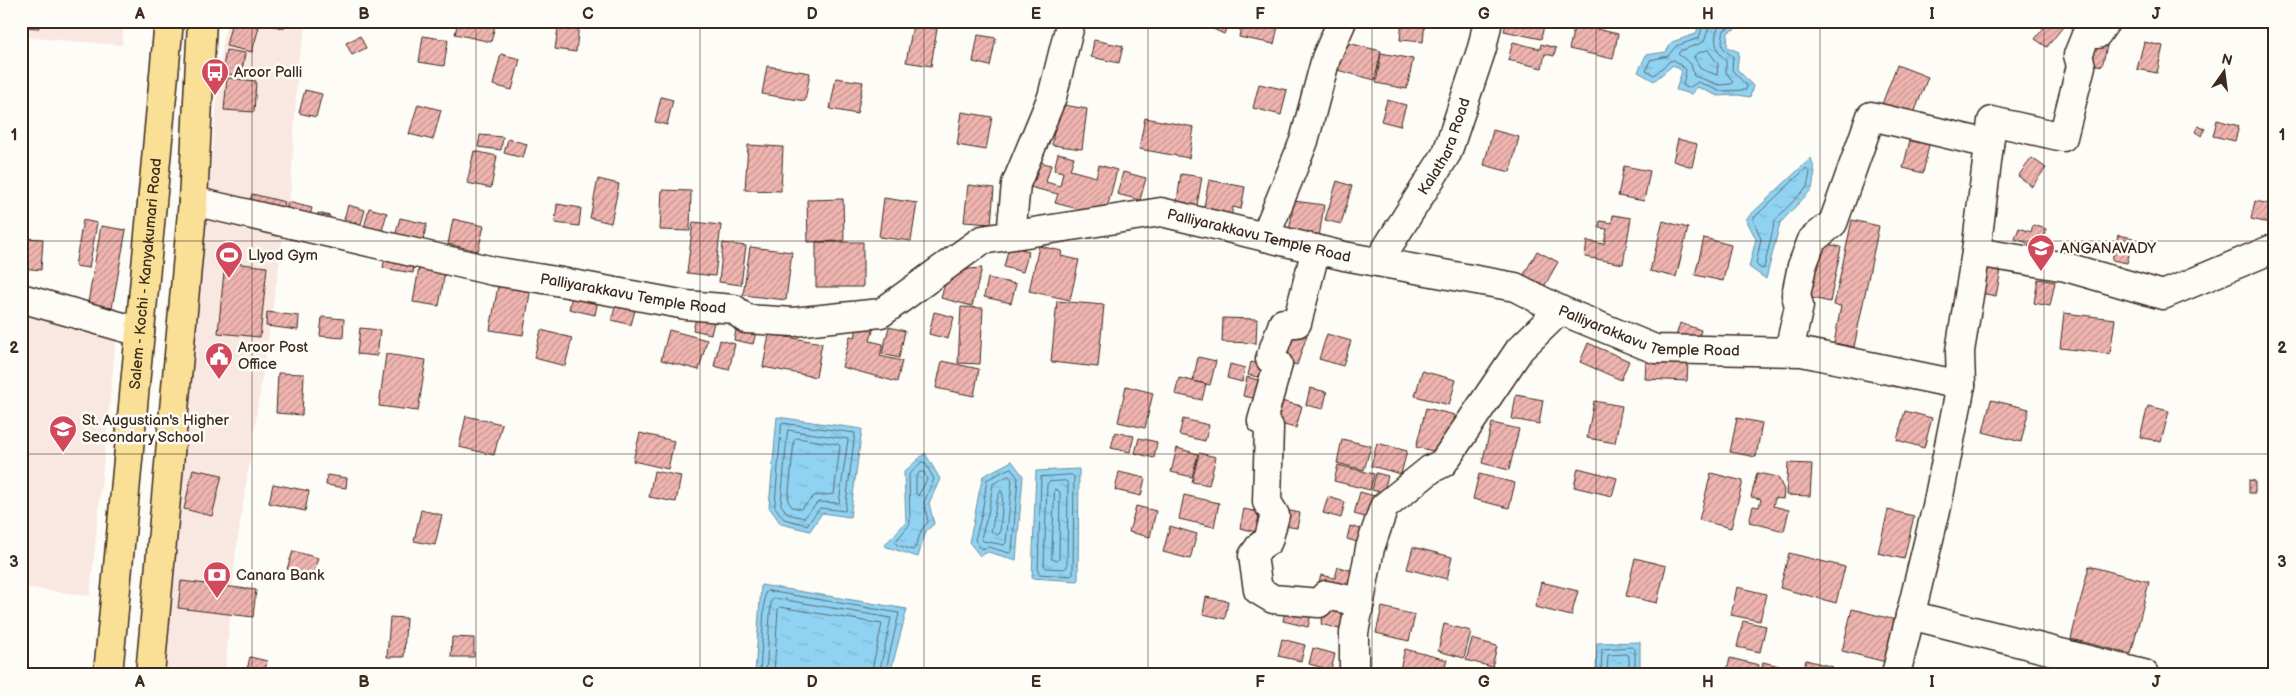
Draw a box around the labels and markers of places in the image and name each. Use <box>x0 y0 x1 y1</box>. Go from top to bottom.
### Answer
bus stop icon: Aroor Palli <box>200 57 230 96</box>
place label: Aroor Palli <box>234 63 302 82</box>
school or university icon: ANGANAVADY <box>2026 233 2056 272</box>
place label: ANGANAVADY <box>2060 239 2156 258</box>
sports icon: Llyod Gym <box>214 240 244 279</box>
place label: Llyod Gym <box>248 246 318 265</box>
place label: Aroor Post Office <box>238 338 309 374</box>
public building icon: Aroor Post Office <box>204 341 234 380</box>
place label: St. Augustian's Higher Secondary School <box>82 411 229 447</box>
school or university icon: St. Augustian's Higher Secondary School <box>48 414 78 453</box>
bank icon: Canara Bank <box>202 560 232 599</box>
place label: Canara Bank <box>236 566 325 585</box>

